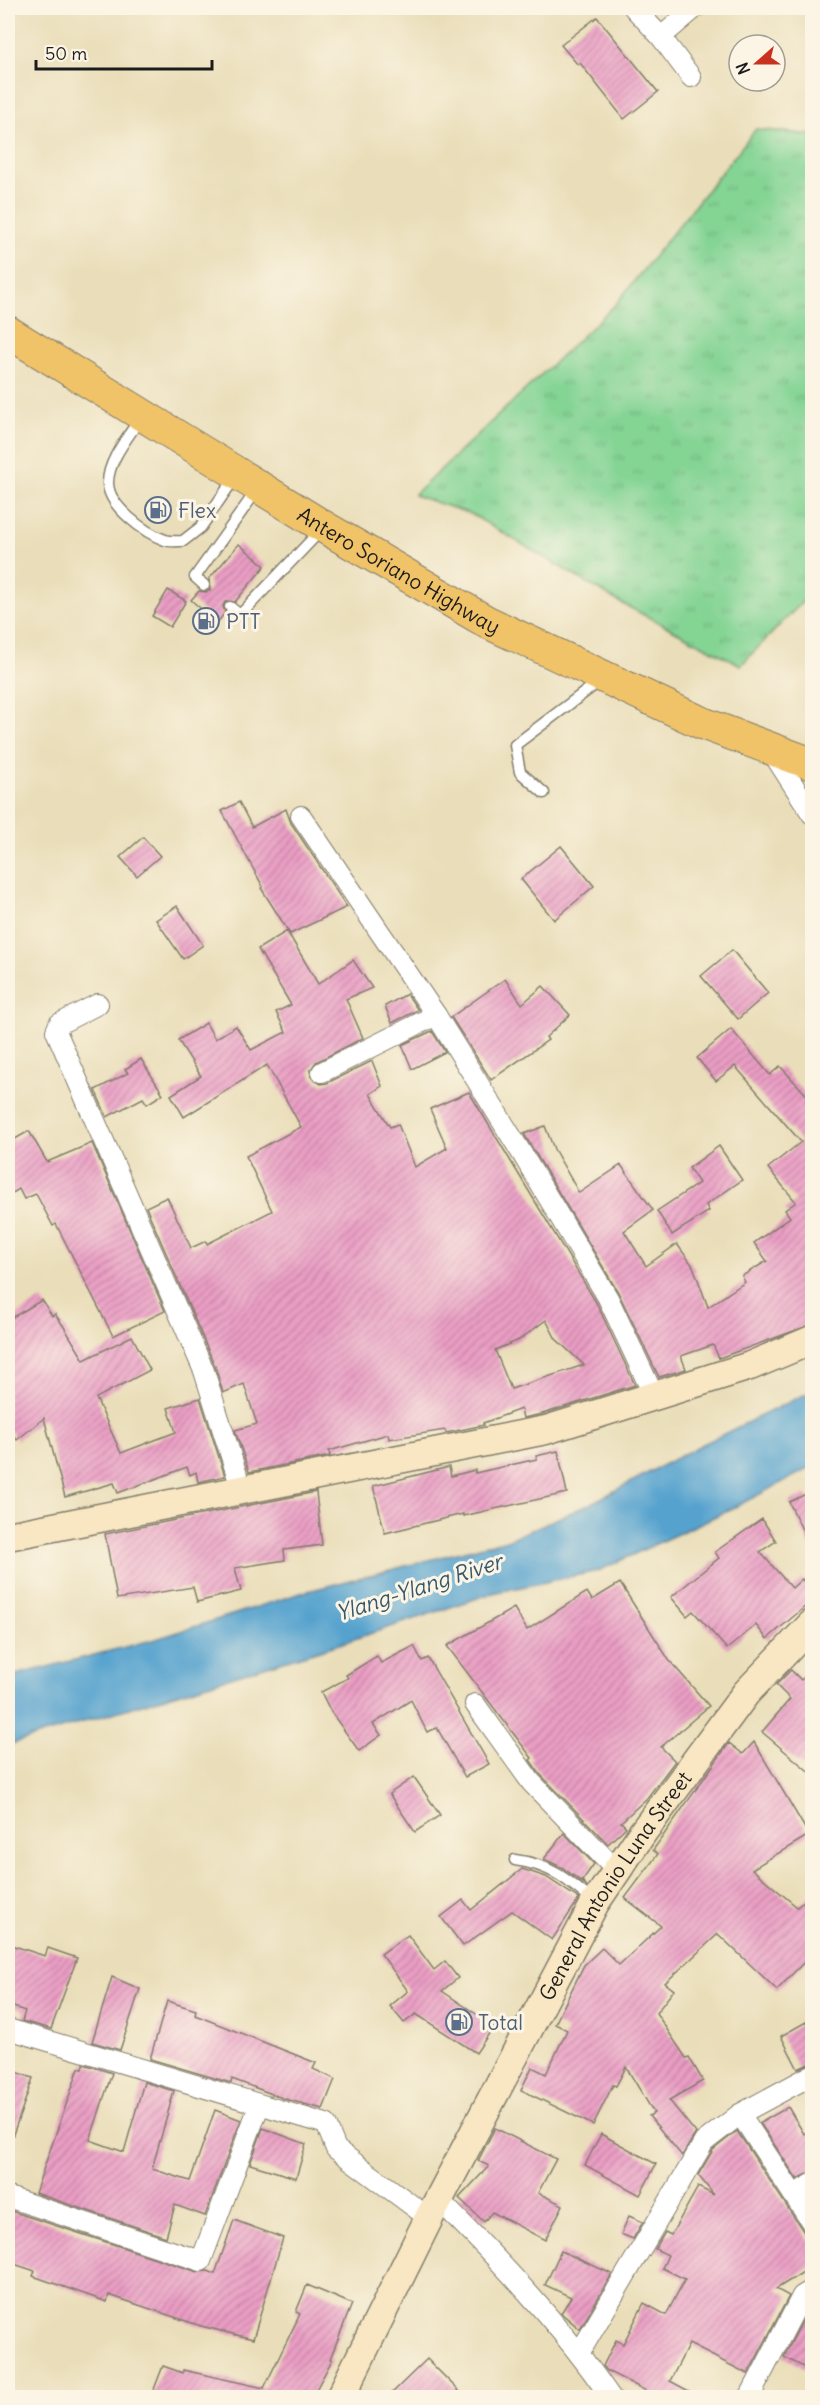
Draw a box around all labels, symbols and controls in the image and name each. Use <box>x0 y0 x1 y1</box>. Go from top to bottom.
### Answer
scale bar <box>36 33 212 71</box>
north arrow <box>727 33 787 93</box>
text: 50 m <box>45 42 87 65</box>
text: N <box>732 60 754 77</box>
fuel station icon: Flex <box>143 495 173 525</box>
place label: Flex <box>178 497 216 524</box>
street label: Antero Soriano Highway <box>293 501 505 640</box>
fuel station icon: PTT <box>191 606 221 636</box>
place label: PTT <box>226 608 261 635</box>
water label: Ylang-Ylang River <box>332 1546 509 1627</box>
street label: General Antonio Luna Street <box>533 1765 697 2005</box>
fuel station icon: Total <box>444 2007 474 2037</box>
place label: Total <box>478 2009 523 2036</box>

